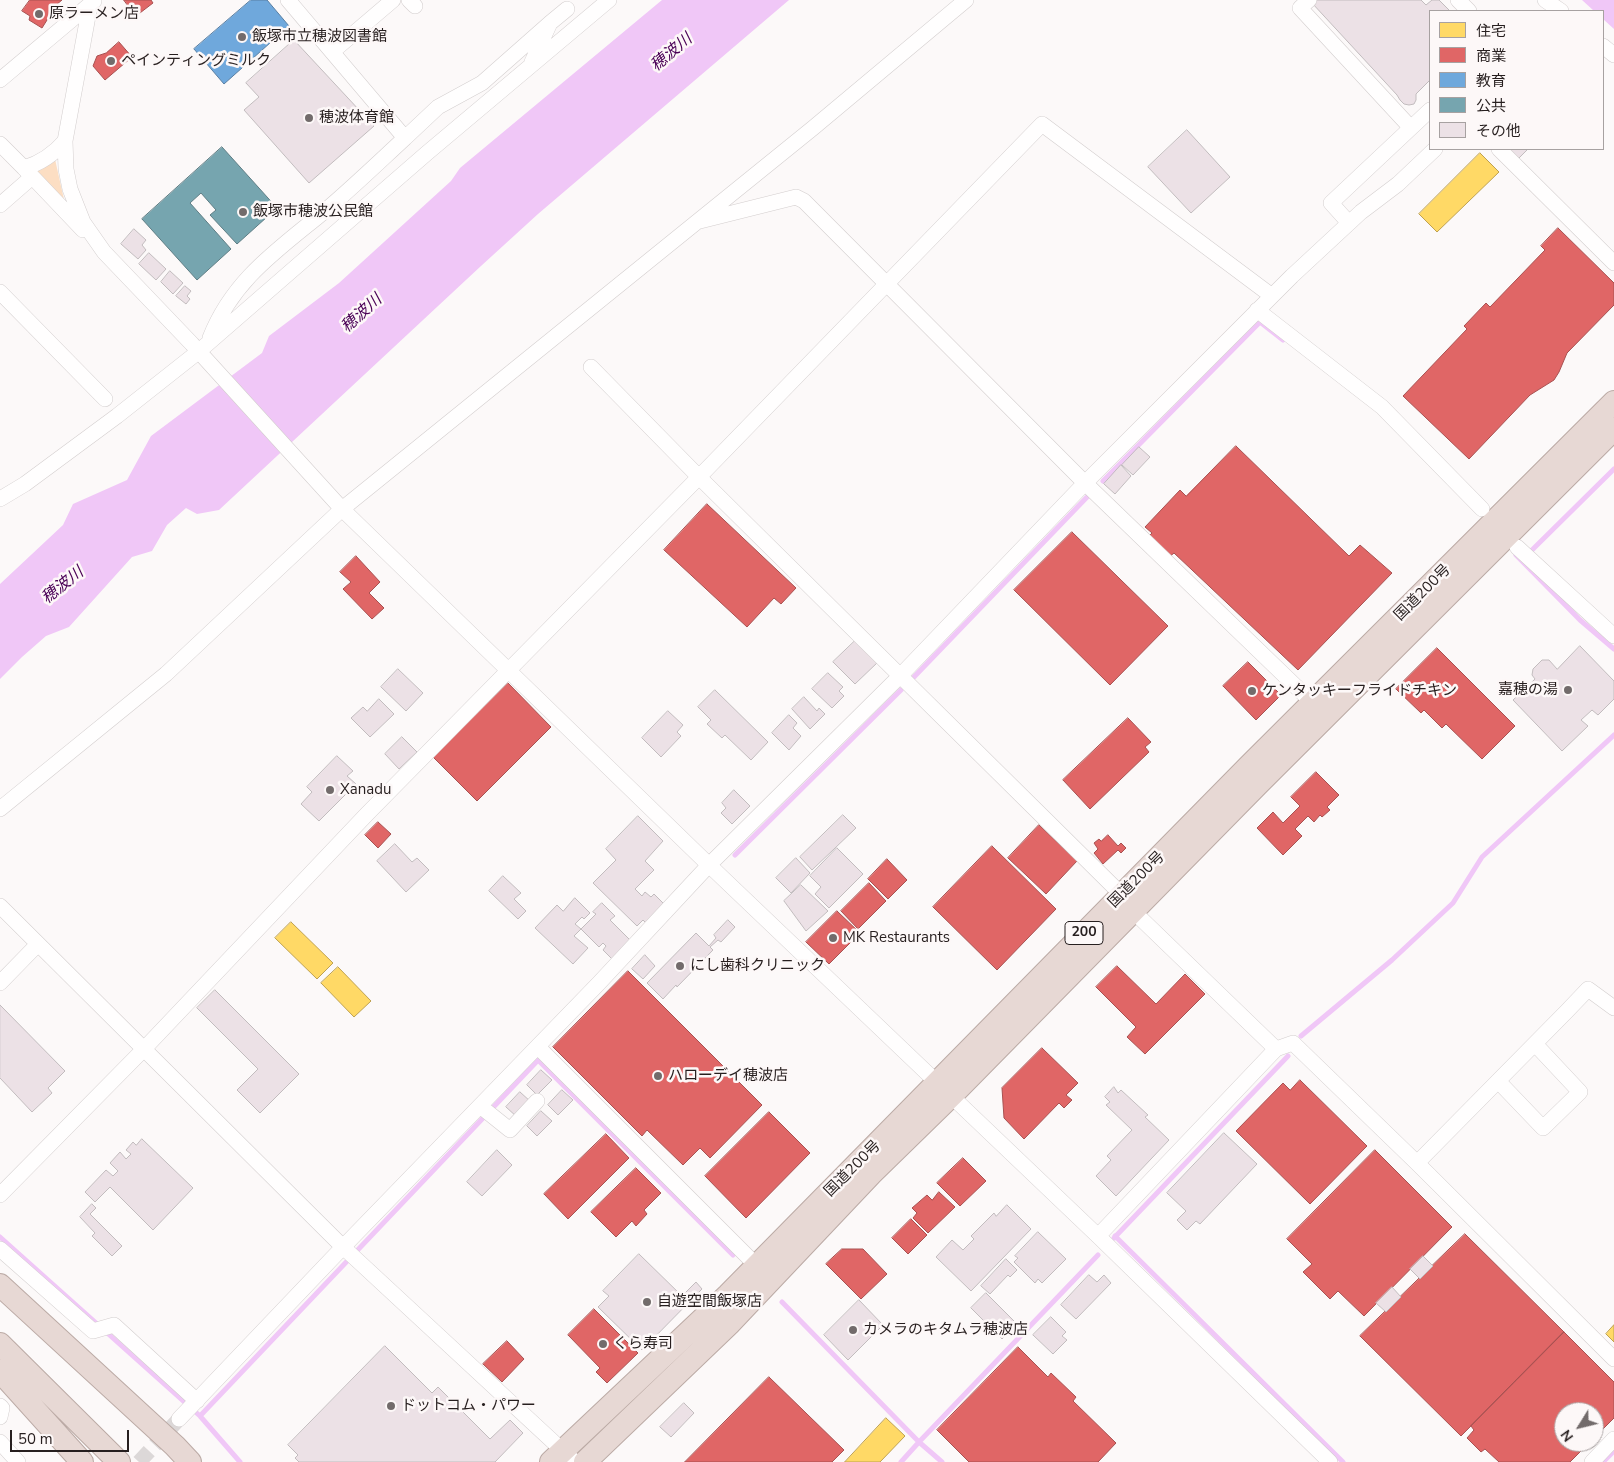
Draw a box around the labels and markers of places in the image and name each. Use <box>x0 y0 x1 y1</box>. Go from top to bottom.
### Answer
place label: 原ラーメン店 <box>49 5 139 23</box>
marker: 原ラーメン店 <box>33 8 45 20</box>
place label: 飯塚市立穂波図書館 <box>252 28 387 46</box>
marker: 飯塚市立穂波図書館 <box>236 31 248 43</box>
place label: ペインティングミルク <box>121 52 271 70</box>
marker: ペインティングミルク <box>105 55 117 67</box>
place label: 穂波体育館 <box>319 109 394 127</box>
marker: 穂波体育館 <box>303 112 315 124</box>
place label: 飯塚市穂波公民館 <box>253 203 373 221</box>
marker: 飯塚市穂波公民館 <box>237 206 249 218</box>
place label: 嘉穂の湯 <box>1498 681 1558 699</box>
place label: ケンタッキーフライドチキン <box>1262 682 1457 700</box>
marker: 嘉穂の湯 <box>1562 684 1574 696</box>
marker: ケンタッキーフライドチキン <box>1246 685 1258 697</box>
place label: Xanadu <box>340 781 391 799</box>
marker: Xanadu <box>324 784 336 796</box>
place label: MK Restaurants <box>843 929 950 947</box>
marker: MK Restaurants <box>827 932 839 944</box>
place label: にし歯科クリニック <box>690 957 825 975</box>
marker: にし歯科クリニック <box>674 960 686 972</box>
place label: ハローデイ穂波店 <box>668 1067 788 1085</box>
marker: ハローデイ穂波店 <box>652 1070 664 1082</box>
place label: 自遊空間飯塚店 <box>657 1293 762 1311</box>
marker: 自遊空間飯塚店 <box>641 1296 653 1308</box>
place label: カメラのキタムラ穂波店 <box>863 1321 1028 1339</box>
marker: カメラのキタムラ穂波店 <box>847 1324 859 1336</box>
place label: くら寿司 <box>613 1335 673 1353</box>
marker: くら寿司 <box>597 1338 609 1350</box>
place label: ドットコム・パワー <box>401 1397 536 1415</box>
marker: ドットコム・パワー <box>385 1400 397 1412</box>

